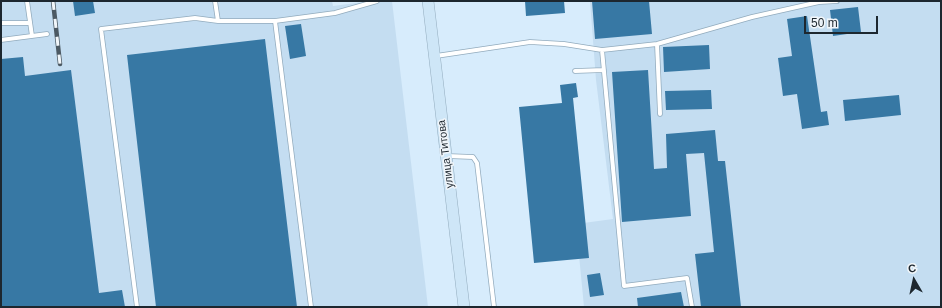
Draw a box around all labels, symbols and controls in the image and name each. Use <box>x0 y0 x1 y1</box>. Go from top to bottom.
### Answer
scale bar <box>806 8 880 34</box>
text: 50 m <box>811 16 838 30</box>
street label: улица Титова <box>435 119 457 189</box>
north arrow <box>894 260 934 300</box>
text: С <box>907 262 917 275</box>

